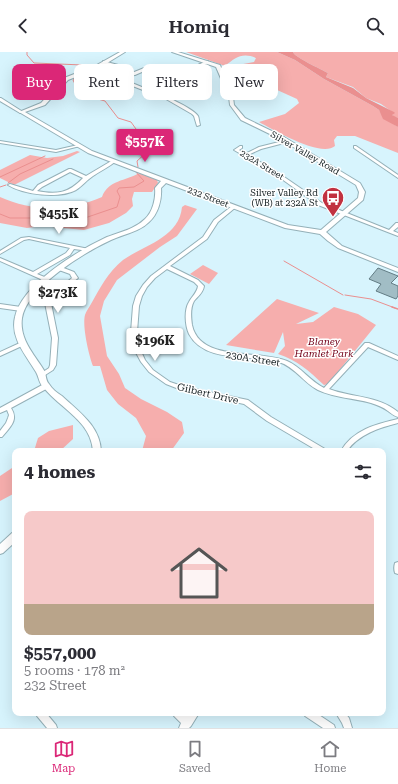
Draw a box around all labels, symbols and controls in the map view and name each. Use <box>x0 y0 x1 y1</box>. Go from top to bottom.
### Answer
icon: back <box>12 15 34 37</box>
icon: search <box>364 15 386 37</box>
text: Homiq <box>169 16 229 37</box>
chip: Buy <box>12 64 66 100</box>
chip: Rent <box>74 64 134 100</box>
chip: Filters <box>142 64 212 100</box>
chip: New <box>220 64 278 100</box>
pin: $557K <box>117 129 173 163</box>
street label: Silver Valley Road <box>269 129 341 177</box>
text: $557K <box>125 134 165 149</box>
street label: 232A Street <box>238 148 286 182</box>
street label: 232 Street <box>186 185 231 210</box>
bus stop icon: Silver Valley Rd (WB) at 232A St <box>320 185 346 218</box>
place label: Silver Valley Rd (WB) at 232A St <box>250 188 319 208</box>
pin: $455K <box>31 201 87 235</box>
text: $455K <box>39 206 79 221</box>
pin: $273K <box>30 280 86 314</box>
text: $273K <box>38 285 78 300</box>
pin: $196K <box>127 328 183 362</box>
text: $196K <box>135 333 175 348</box>
park label: Blaney Hamlet Park <box>293 336 354 359</box>
street label: 230A Street <box>225 349 281 368</box>
street label: Gilbert Drive <box>176 381 240 406</box>
icon: filters <box>352 461 374 483</box>
text: 4 homes <box>24 462 95 482</box>
icon: home <box>163 537 235 609</box>
text: $557,000 <box>24 643 96 663</box>
text: 5 rooms · 178 m² <box>24 663 125 678</box>
text: 232 Street <box>24 678 86 693</box>
tab: Map <box>52 738 75 775</box>
tab: Saved <box>179 738 211 775</box>
tab: Home <box>314 738 346 775</box>

